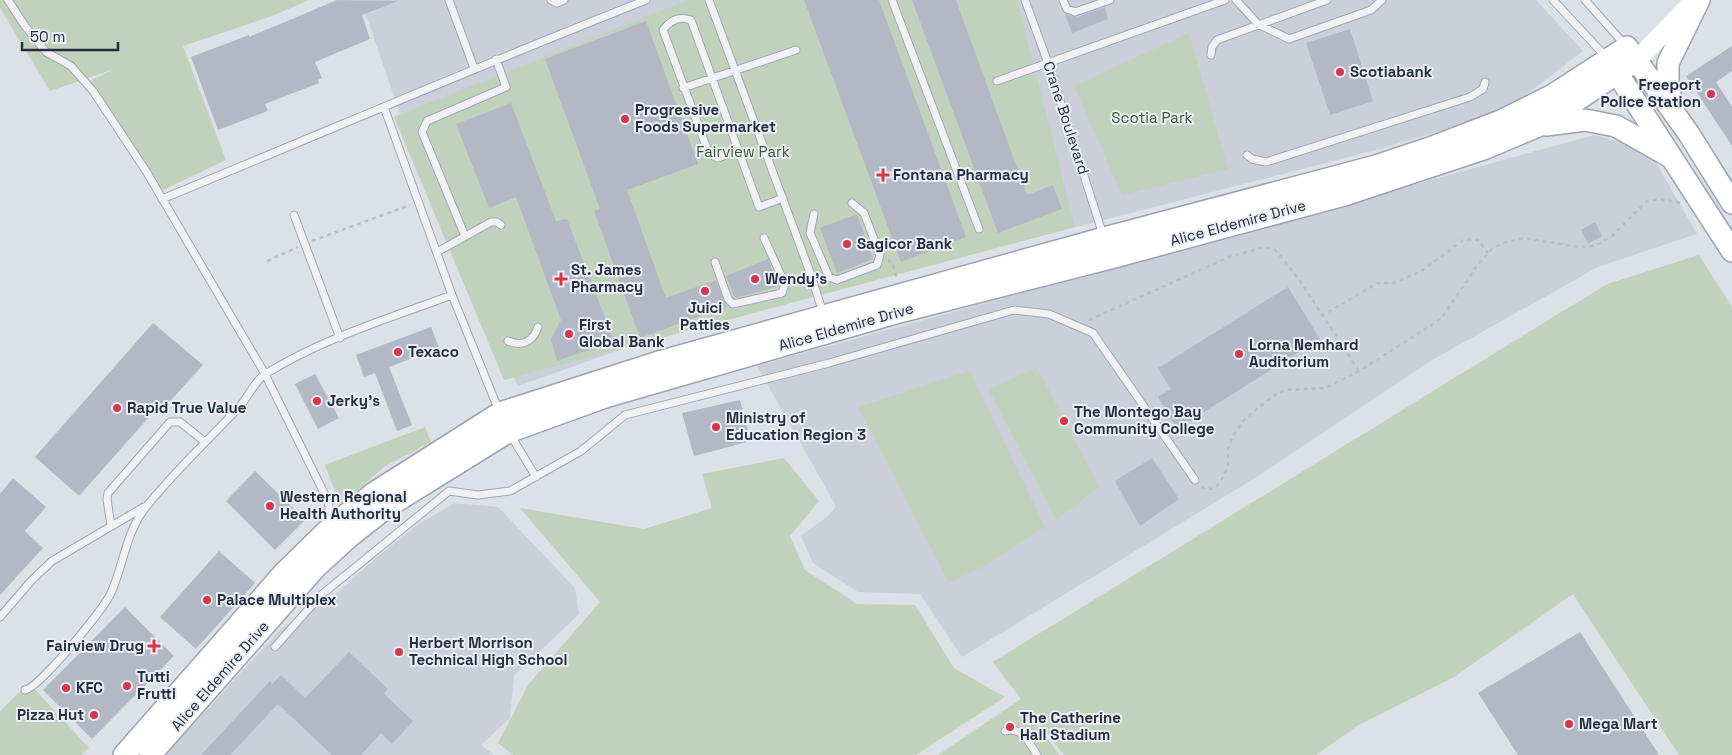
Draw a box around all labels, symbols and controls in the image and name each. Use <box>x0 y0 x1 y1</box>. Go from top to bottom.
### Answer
scale bar <box>22 20 119 52</box>
text: 50 m <box>30 27 65 46</box>
street label: Crane Boulevard <box>1039 59 1094 177</box>
place label: Scotiabank <box>1350 62 1433 81</box>
marker: Scotiabank <box>1334 66 1346 78</box>
place label: Freeport Police Station <box>1600 75 1701 111</box>
marker: Freeport Police Station <box>1705 88 1717 100</box>
place label: Progressive Foods Supermarket <box>635 100 776 136</box>
park label: Scotia Park <box>1111 108 1193 127</box>
marker: Progressive Foods Supermarket <box>619 113 631 125</box>
park label: Fairview Park <box>696 142 790 161</box>
place label: Fontana Pharmacy <box>893 165 1029 184</box>
marker: Fontana Pharmacy <box>877 169 889 181</box>
street label: Alice Eldemire Drive <box>1168 195 1308 250</box>
place label: Sagicor Bank <box>857 234 953 253</box>
marker: Sagicor Bank <box>841 238 853 250</box>
place label: St. James Pharmacy <box>571 260 643 296</box>
place label: Wendy's <box>765 269 827 288</box>
marker: St. James Pharmacy <box>555 273 567 285</box>
marker: Wendy's <box>749 273 761 285</box>
marker: Juici Patties <box>699 285 711 297</box>
place label: Juici Patties <box>680 298 730 334</box>
street label: Alice Eldemire Drive <box>776 298 916 355</box>
place label: First Global Bank <box>579 315 665 351</box>
marker: First Global Bank <box>563 328 575 340</box>
place label: Lorna Nemhard Auditorium <box>1249 335 1359 371</box>
place label: Texaco <box>408 342 459 361</box>
marker: Texaco <box>392 346 404 358</box>
marker: Lorna Nemhard Auditorium <box>1233 348 1245 360</box>
place label: Jerky's <box>327 391 380 410</box>
marker: Jerky's <box>311 395 323 407</box>
place label: Rapid True Value <box>127 398 247 417</box>
marker: Rapid True Value <box>111 402 123 414</box>
place label: The Montego Bay Community College <box>1074 402 1215 438</box>
place label: Ministry of Education Region 3 <box>726 408 866 444</box>
marker: The Montego Bay Community College <box>1058 415 1070 427</box>
marker: Ministry of Education Region 3 <box>710 421 722 433</box>
place label: Western Regional Health Authority <box>280 487 407 523</box>
marker: Western Regional Health Authority <box>264 500 276 512</box>
place label: Palace Multiplex <box>217 590 336 609</box>
marker: Palace Multiplex <box>201 594 213 606</box>
street label: Alice Eldemire Drive <box>167 617 273 735</box>
place label: Herbert Morrison Technical High School <box>409 633 568 669</box>
place label: Fairview Drug <box>46 636 144 655</box>
marker: Fairview Drug <box>148 640 160 652</box>
marker: Herbert Morrison Technical High School <box>393 646 405 658</box>
place label: Tutti Frutti <box>137 667 176 703</box>
place label: KFC <box>76 678 103 697</box>
marker: Tutti Frutti <box>121 680 133 692</box>
marker: KFC <box>60 682 72 694</box>
place label: Pizza Hut <box>17 705 84 724</box>
place label: The Catherine Hall Stadium <box>1020 708 1121 744</box>
marker: Pizza Hut <box>88 709 100 721</box>
place label: Mega Mart <box>1579 714 1658 733</box>
marker: Mega Mart <box>1563 718 1575 730</box>
marker: The Catherine Hall Stadium <box>1004 721 1016 733</box>

